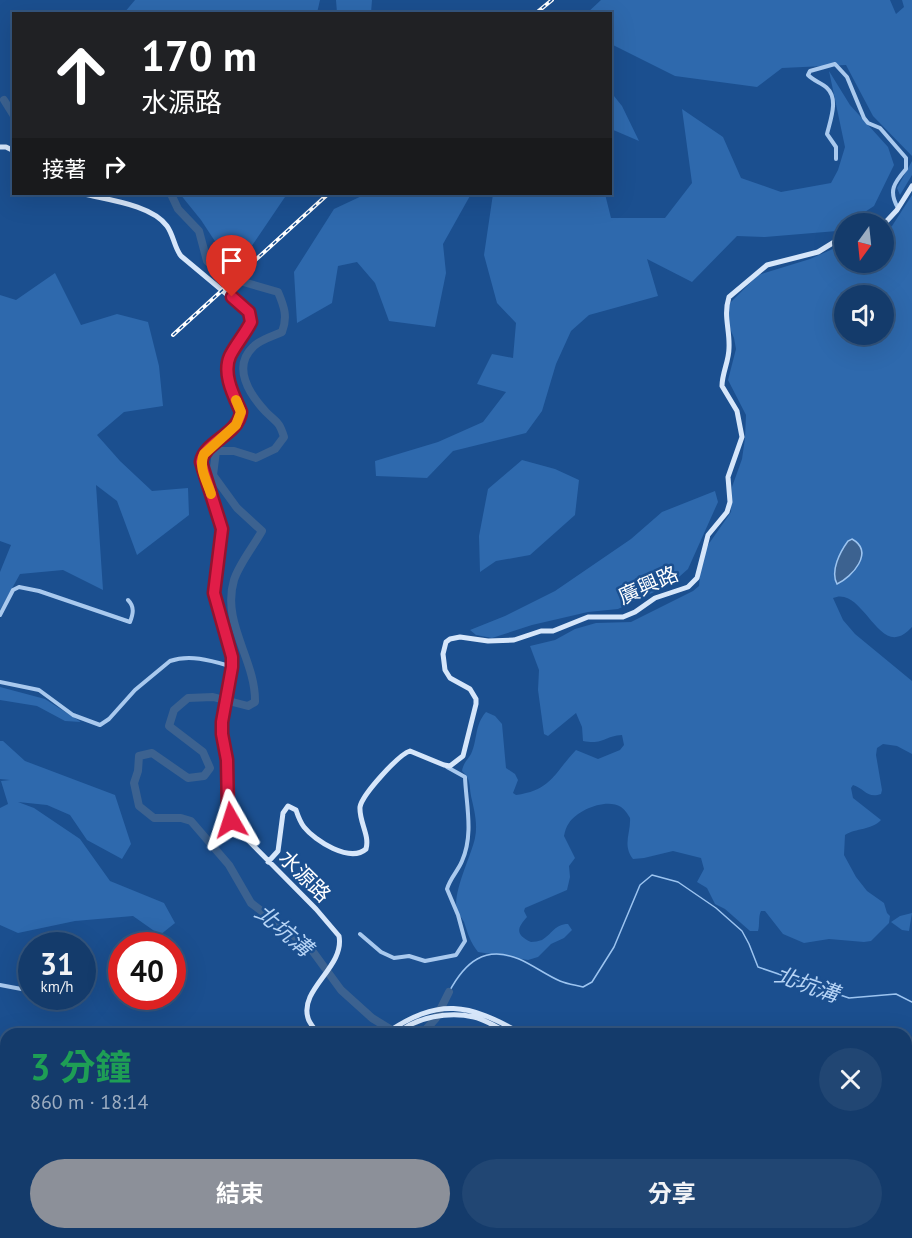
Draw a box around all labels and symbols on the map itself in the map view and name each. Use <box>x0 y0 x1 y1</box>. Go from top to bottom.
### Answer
north arrow <box>834 213 894 273</box>
pin <box>206 235 257 297</box>
street label: 廣興路 <box>614 560 682 610</box>
position arrow <box>199 788 263 852</box>
street label: 水源路 <box>273 844 337 908</box>
water label: 北坑溝 <box>250 898 321 964</box>
speed limit sign: 40 <box>108 932 186 1010</box>
water label: 北坑溝 <box>771 960 846 1009</box>

